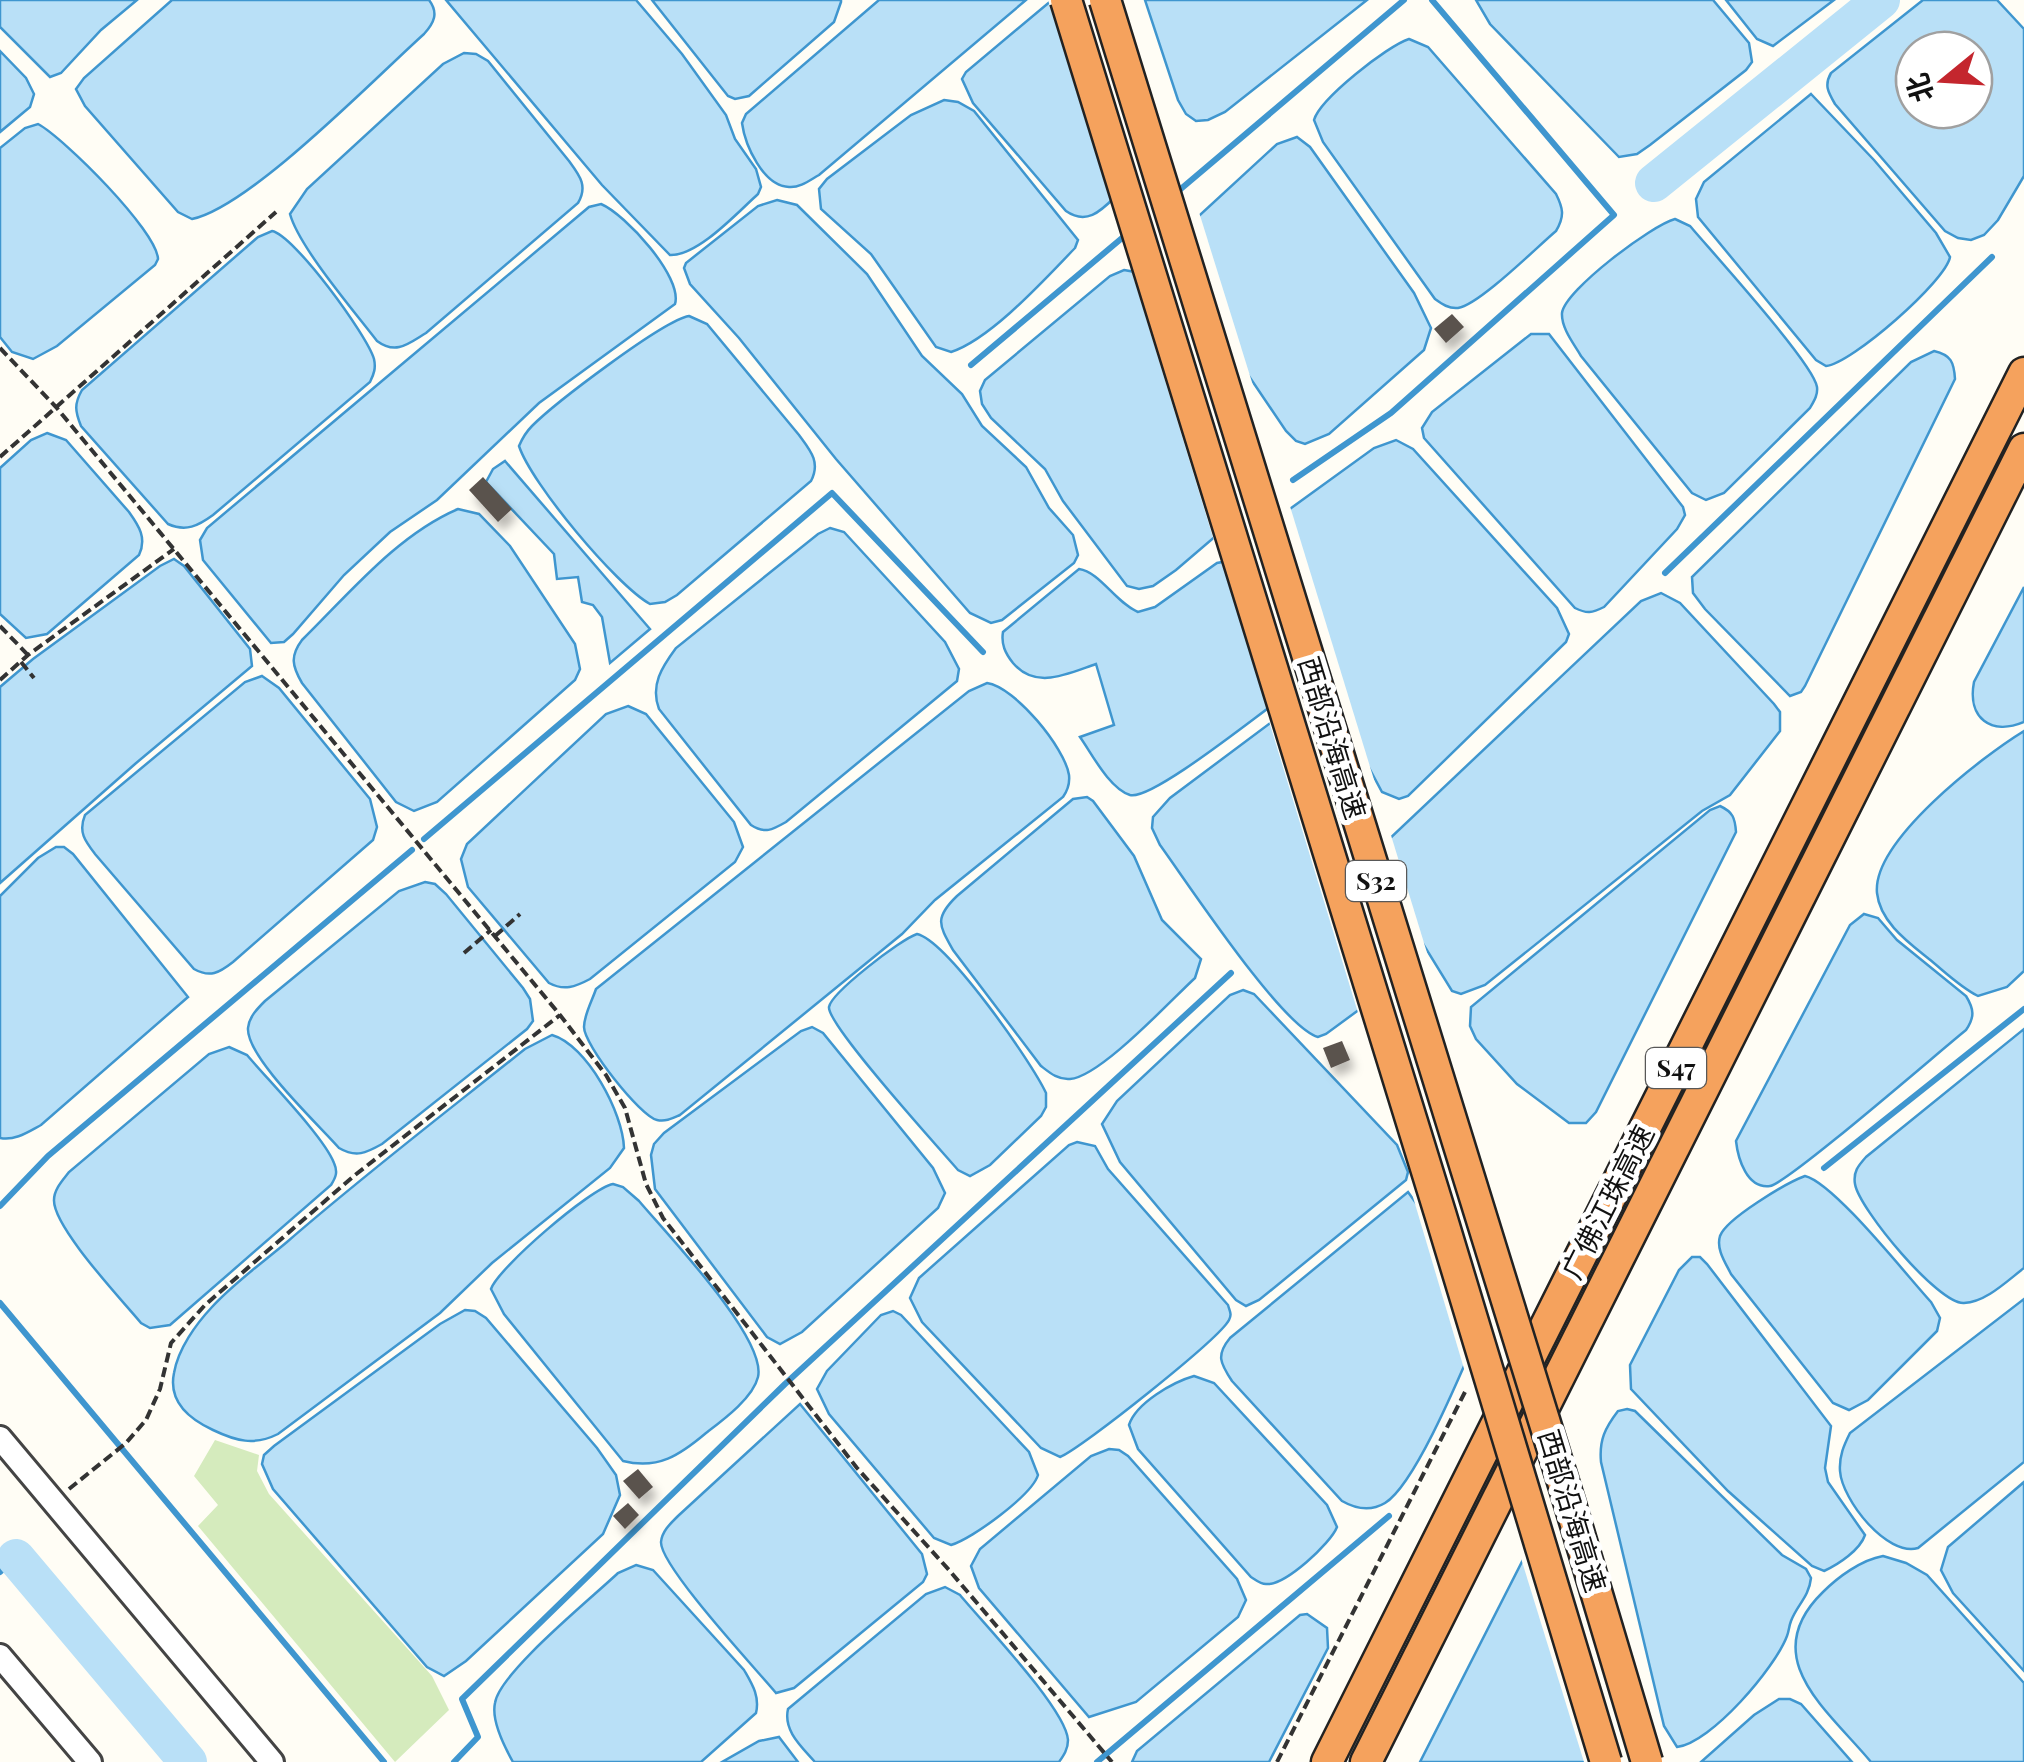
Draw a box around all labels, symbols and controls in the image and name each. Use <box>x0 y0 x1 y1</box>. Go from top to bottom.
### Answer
north arrow <box>1894 30 1994 130</box>
text: 北 <box>1897 69 1941 107</box>
street label: 西部沿海高速 <box>1291 652 1376 823</box>
road number: S32 <box>1346 861 1406 901</box>
road number: S47 <box>1646 1048 1706 1088</box>
street label: 广佛江珠高速 <box>1552 1118 1661 1285</box>
street label: 西部沿海高速 <box>1531 1425 1616 1596</box>

